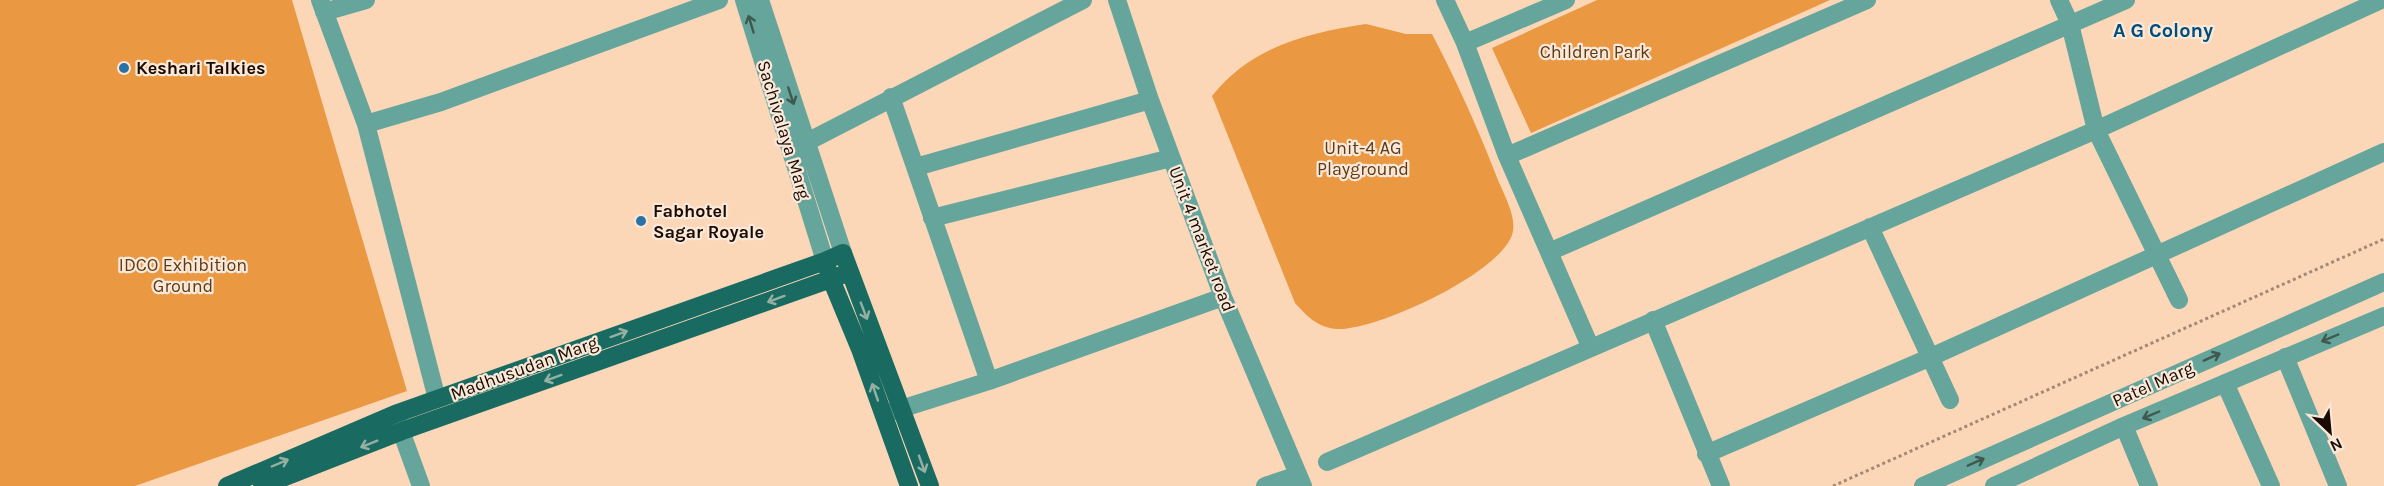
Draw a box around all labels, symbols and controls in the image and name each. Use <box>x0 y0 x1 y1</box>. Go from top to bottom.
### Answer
one-way arrow <box>745 15 756 34</box>
district label: A G Colony <box>2113 19 2213 42</box>
park label: Children Park <box>1540 41 1650 63</box>
place label: Keshari Talkies <box>136 57 266 79</box>
street label: Sachivalaya Marg <box>752 58 816 202</box>
marker: Keshari Talkies <box>117 61 131 75</box>
one-way arrow <box>787 86 798 105</box>
park label: Unit-4 AG Playground <box>1317 137 1409 180</box>
street label: Unit 4 market road <box>1164 163 1240 315</box>
place label: Fabhotel Sagar Royale <box>653 200 764 243</box>
marker: Fabhotel Sagar Royale <box>634 214 648 228</box>
park label: IDCO Exhibition Ground <box>119 254 247 297</box>
one-way arrow <box>767 294 786 305</box>
one-way arrow <box>859 301 870 320</box>
one-way arrow <box>609 327 628 338</box>
street label: Madhusudan Marg <box>447 331 601 405</box>
one-way arrow <box>2321 333 2340 344</box>
one-way arrow <box>2202 351 2220 363</box>
street label: Patel Marg <box>2109 356 2197 412</box>
one-way arrow <box>544 374 563 385</box>
one-way arrow <box>868 383 879 402</box>
north arrow <box>2300 402 2360 462</box>
one-way arrow <box>2142 410 2160 421</box>
text: N <box>2327 434 2346 456</box>
one-way arrow <box>360 439 379 450</box>
one-way arrow <box>918 454 929 473</box>
one-way arrow <box>1966 456 1985 467</box>
one-way arrow <box>271 457 289 468</box>

